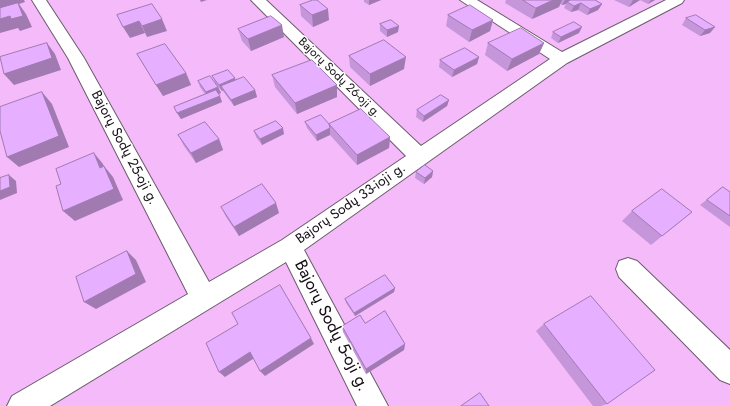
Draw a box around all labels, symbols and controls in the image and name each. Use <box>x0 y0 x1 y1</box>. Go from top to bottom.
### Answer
street label: Bajorų Sodų 26-oji g. <box>295 35 383 121</box>
street label: Bajorų Sodų 25-oji g. <box>87 88 161 208</box>
street label: Bajorų Sodų 33-ioji g. <box>293 160 409 248</box>
street label: Bajorų Sodų 5-oji g. <box>289 257 373 395</box>

